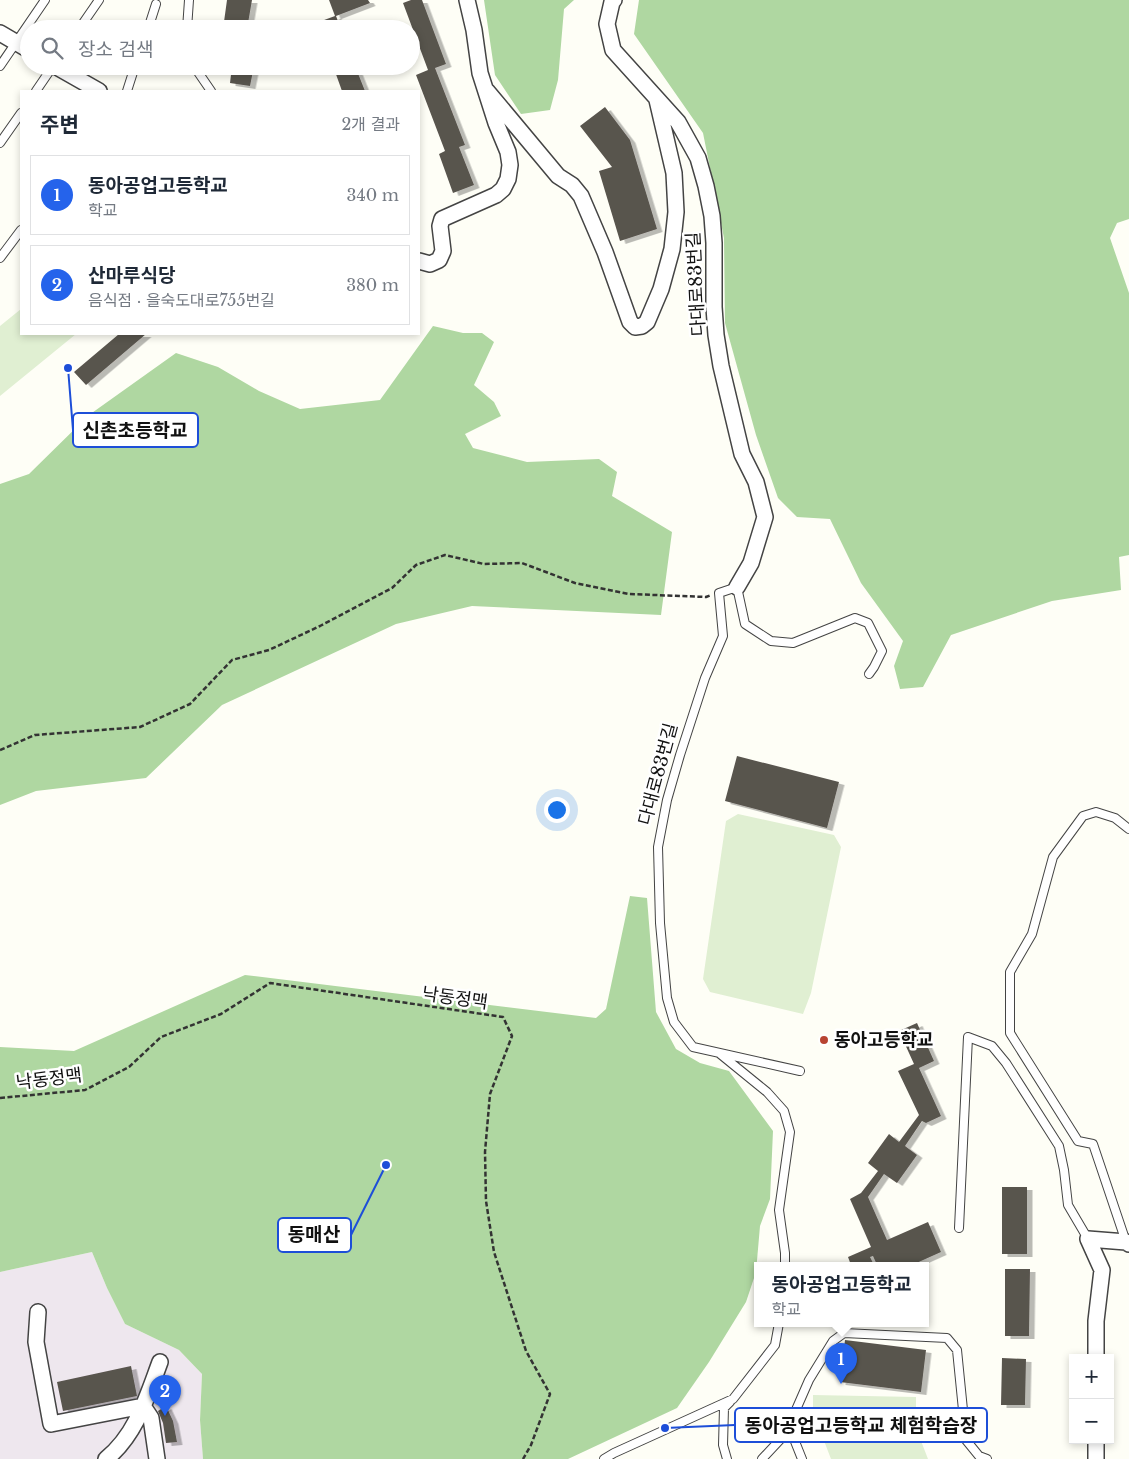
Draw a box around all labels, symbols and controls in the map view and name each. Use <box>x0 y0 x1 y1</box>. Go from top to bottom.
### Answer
search box <box>20 20 420 75</box>
icon: search <box>38 34 66 62</box>
text: 장소 검색 <box>78 38 153 61</box>
text: 주변 <box>40 112 79 138</box>
text: 2개 결과 <box>341 114 400 134</box>
text: 동아공업고등학교 <box>88 174 228 197</box>
text: 1 <box>54 185 60 205</box>
text: 340 m <box>347 185 399 205</box>
text: 학교 <box>88 200 117 220</box>
street label: 다대로83번길 <box>682 231 710 337</box>
text: 산마루식당 <box>88 264 175 287</box>
text: 2 <box>52 275 62 295</box>
text: 380 m <box>346 275 399 295</box>
text: 음식점 · 을숙도대로755번길 <box>88 290 275 310</box>
callout: 신촌초등학교 <box>73 413 198 447</box>
text: 신촌초등학교 <box>83 419 187 442</box>
street label: 다대로83번길 <box>634 721 682 827</box>
your location <box>544 797 570 823</box>
street label: 낙동정맥 <box>421 982 489 1014</box>
place label: 동아고등학교 <box>834 1029 933 1051</box>
marker: 동아고등학교 <box>818 1034 830 1046</box>
street label: 낙동정맥 <box>15 1064 83 1094</box>
callout: 동매산 <box>278 1218 351 1252</box>
text: 동매산 <box>288 1223 341 1246</box>
popup <box>754 1262 929 1327</box>
text: 동아공업고등학교 <box>772 1273 911 1296</box>
text: 학교 <box>772 1299 801 1319</box>
pin: 1 <box>825 1343 857 1384</box>
map controls <box>1069 1354 1114 1444</box>
button: + <box>1069 1354 1114 1399</box>
pin: 2 <box>149 1375 181 1416</box>
button: − <box>1069 1399 1114 1444</box>
callout: 동아공업고등학교 체험학습장 <box>735 1408 987 1442</box>
text: 동아공업고등학교 체험학습장 <box>745 1414 977 1437</box>

